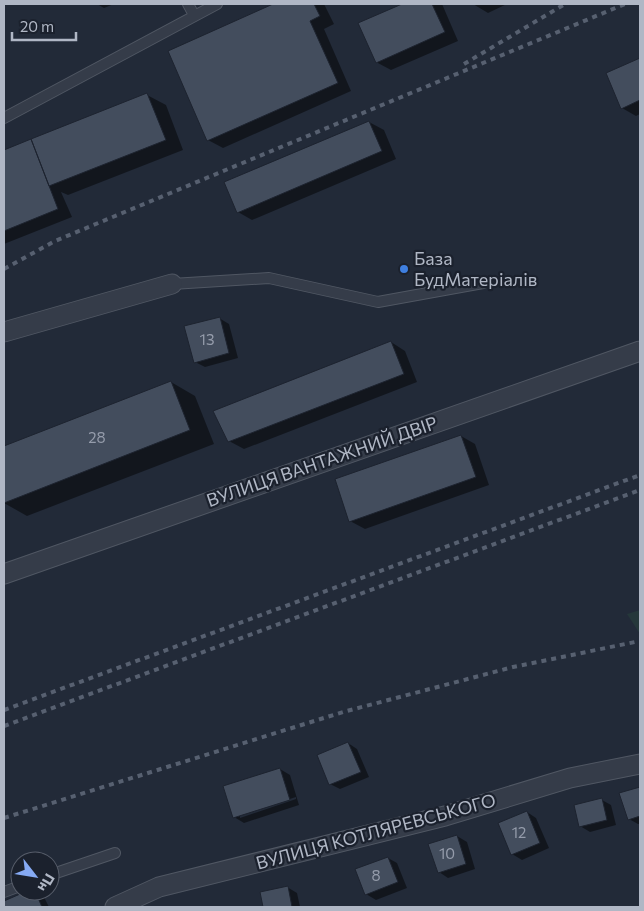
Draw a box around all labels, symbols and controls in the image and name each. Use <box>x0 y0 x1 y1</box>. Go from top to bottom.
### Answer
scale bar <box>12 10 76 42</box>
text: 20 m <box>20 17 54 35</box>
place label: База БудМатеріалів <box>414 247 537 290</box>
marker: База БудМатеріалів <box>398 263 410 275</box>
house number: 13 <box>200 330 214 348</box>
street label: ВУЛИЦЯ ВАНТАЖНИЙ ДВІР <box>203 411 440 511</box>
house number: 28 <box>88 428 106 446</box>
street label: ВУЛИЦЯ КОТЛЯРЕВСЬКОГО <box>253 788 498 874</box>
house number: 12 <box>512 823 526 841</box>
house number: 10 <box>439 844 455 862</box>
north arrow <box>10 851 60 901</box>
house number: 8 <box>371 866 381 884</box>
text: Пн <box>35 871 59 895</box>

